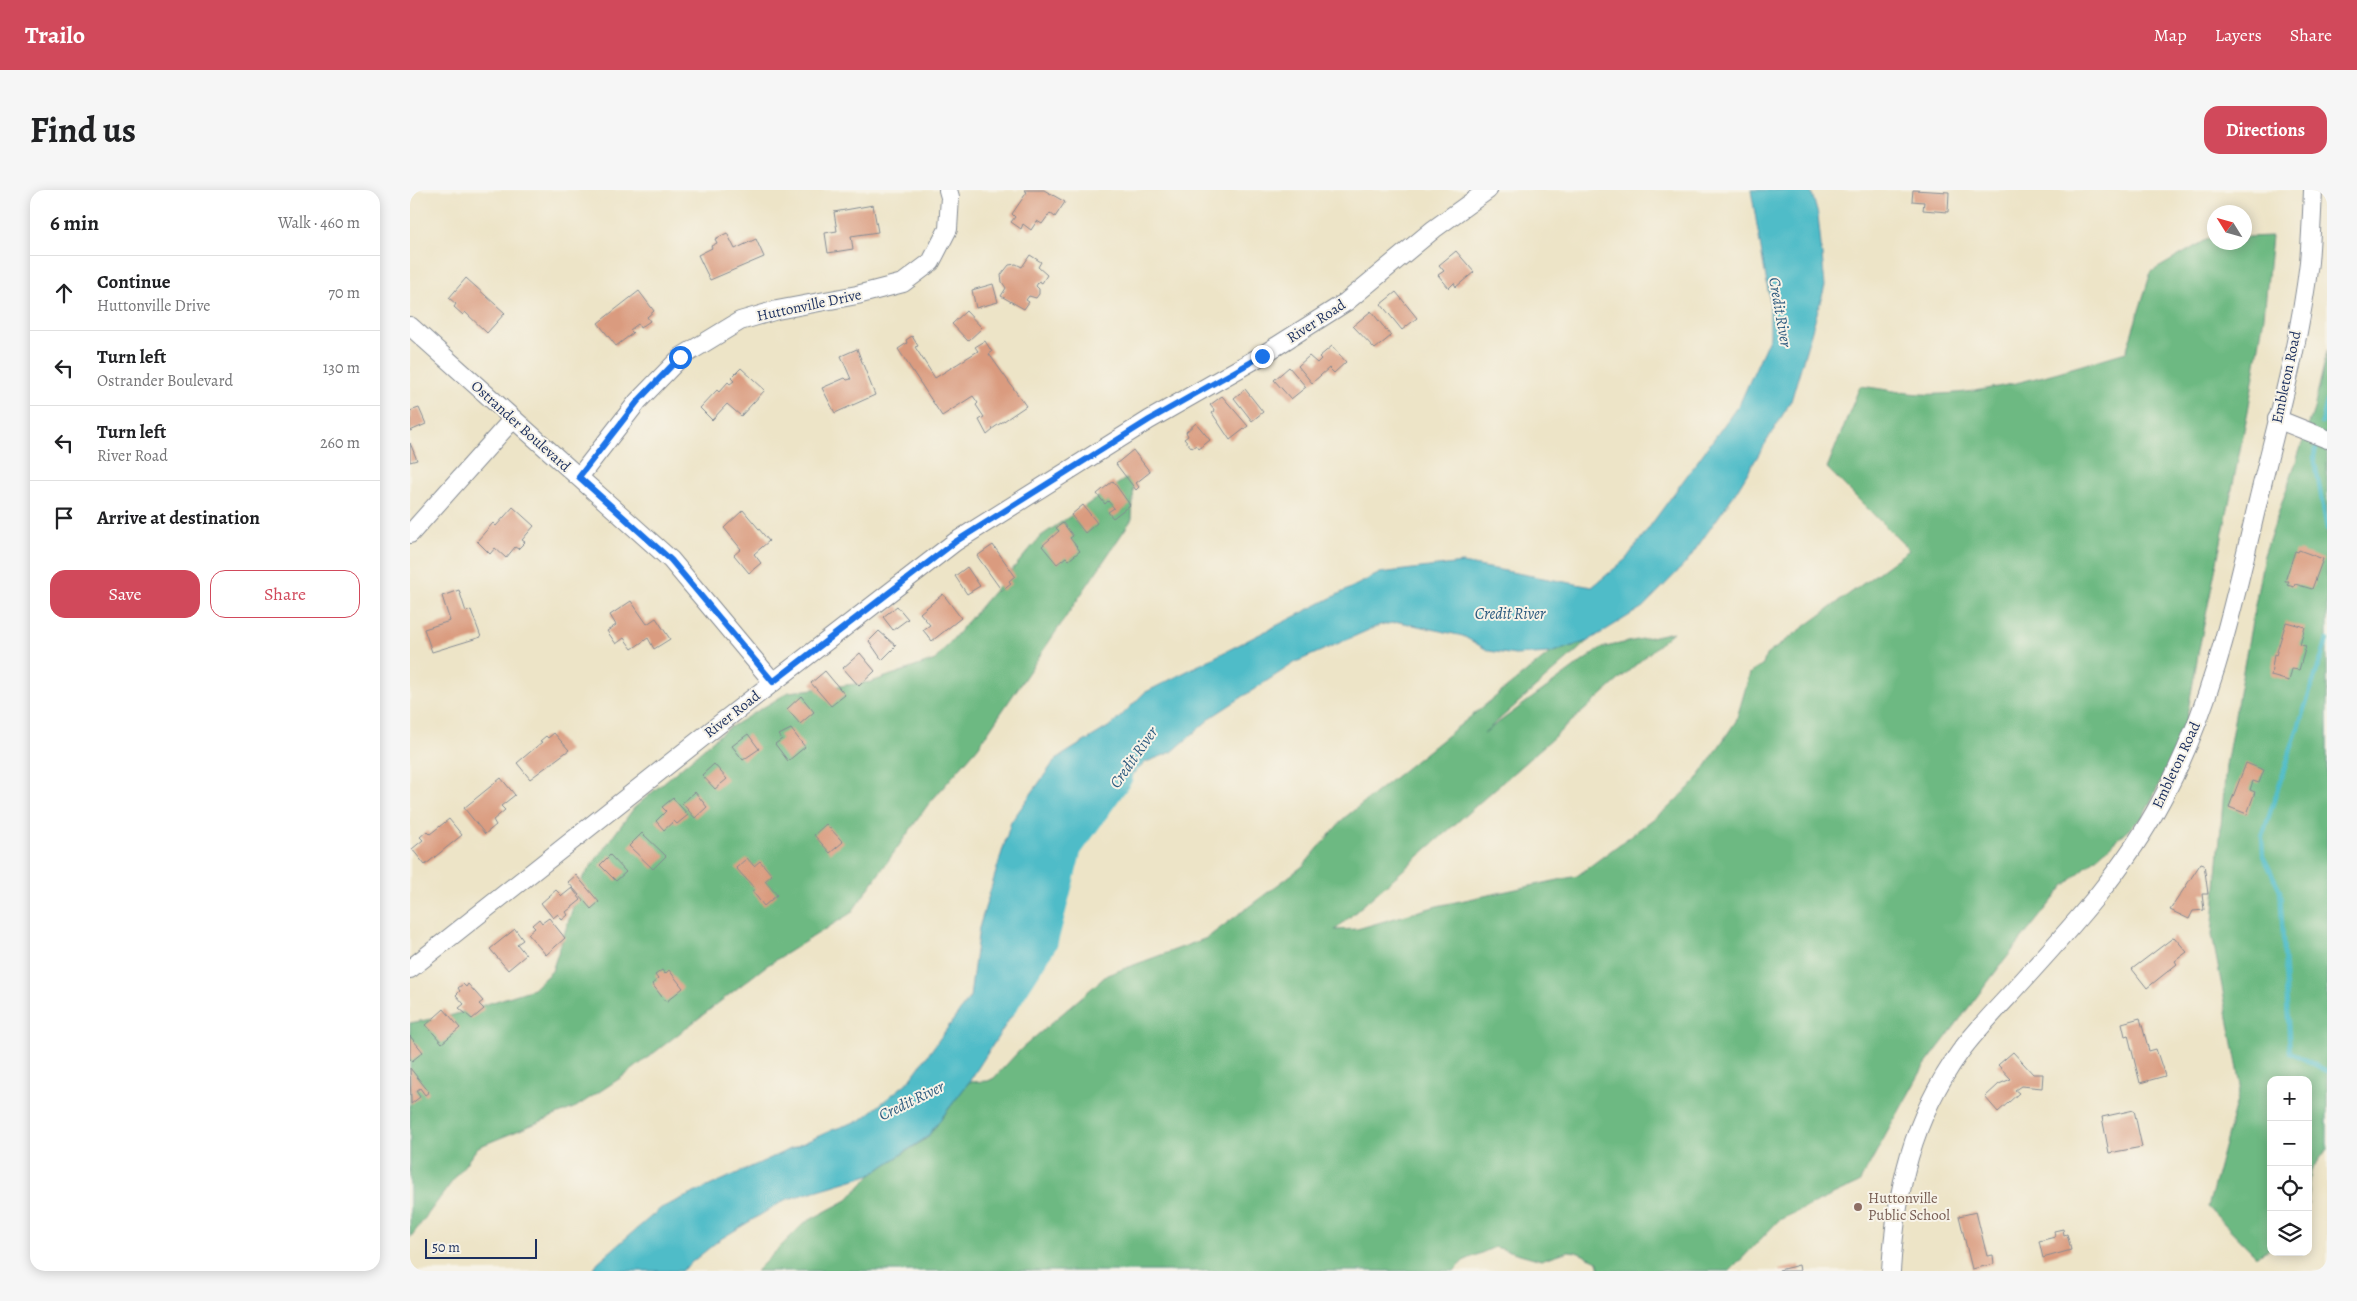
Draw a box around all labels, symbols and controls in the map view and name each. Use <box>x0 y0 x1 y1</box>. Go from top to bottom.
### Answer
text: Trailo <box>25 19 85 51</box>
text: Map <box>2154 23 2187 47</box>
text: Layers <box>2215 23 2262 47</box>
text: Share <box>2290 23 2332 47</box>
text: Find us <box>30 106 136 154</box>
button: Directions <box>2204 106 2327 154</box>
north arrow <box>2207 205 2252 250</box>
text: 6 min <box>50 209 99 237</box>
text: Walk · 460 m <box>278 212 360 234</box>
text: Continue <box>97 269 171 295</box>
water label: Credit River <box>1763 276 1797 349</box>
icon: ahead <box>50 279 78 307</box>
text: 70 m <box>328 282 360 304</box>
street label: Huttonville Drive <box>755 284 863 326</box>
street label: River Road <box>1283 294 1350 347</box>
text: Huttonville Drive <box>97 295 210 317</box>
street label: Embleton Road <box>2266 328 2306 425</box>
text: Turn left <box>97 344 166 370</box>
route end <box>1251 345 1274 368</box>
route start <box>669 346 692 369</box>
icon: left <box>50 354 78 382</box>
text: 130 m <box>323 357 360 379</box>
text: Ostrander Boulevard <box>97 370 233 392</box>
street label: Ostrander Boulevard <box>467 376 576 477</box>
text: Turn left <box>97 419 166 445</box>
icon: left <box>50 429 78 457</box>
text: 260 m <box>320 432 360 454</box>
text: River Road <box>97 445 168 467</box>
icon: arrive <box>50 504 78 532</box>
text: Arrive at destination <box>97 505 260 531</box>
button: Save <box>50 570 200 618</box>
button: Share <box>210 570 360 618</box>
water label: Credit River <box>1475 603 1546 625</box>
street label: River Road <box>700 685 765 742</box>
street label: Embleton Road <box>2147 717 2205 812</box>
water label: Credit River <box>1105 722 1163 793</box>
water label: Credit River <box>875 1075 948 1126</box>
map controls <box>2267 1076 2312 1256</box>
button: + <box>2267 1076 2312 1121</box>
button: − <box>2267 1121 2312 1166</box>
button: locate <box>2267 1166 2312 1211</box>
place label: Huttonville Public School <box>1868 1188 1950 1225</box>
marker: Huttonville Public School <box>1852 1201 1864 1213</box>
button: layers <box>2267 1211 2312 1256</box>
scale bar <box>425 1236 538 1259</box>
text: 50 m <box>432 1238 460 1257</box>

